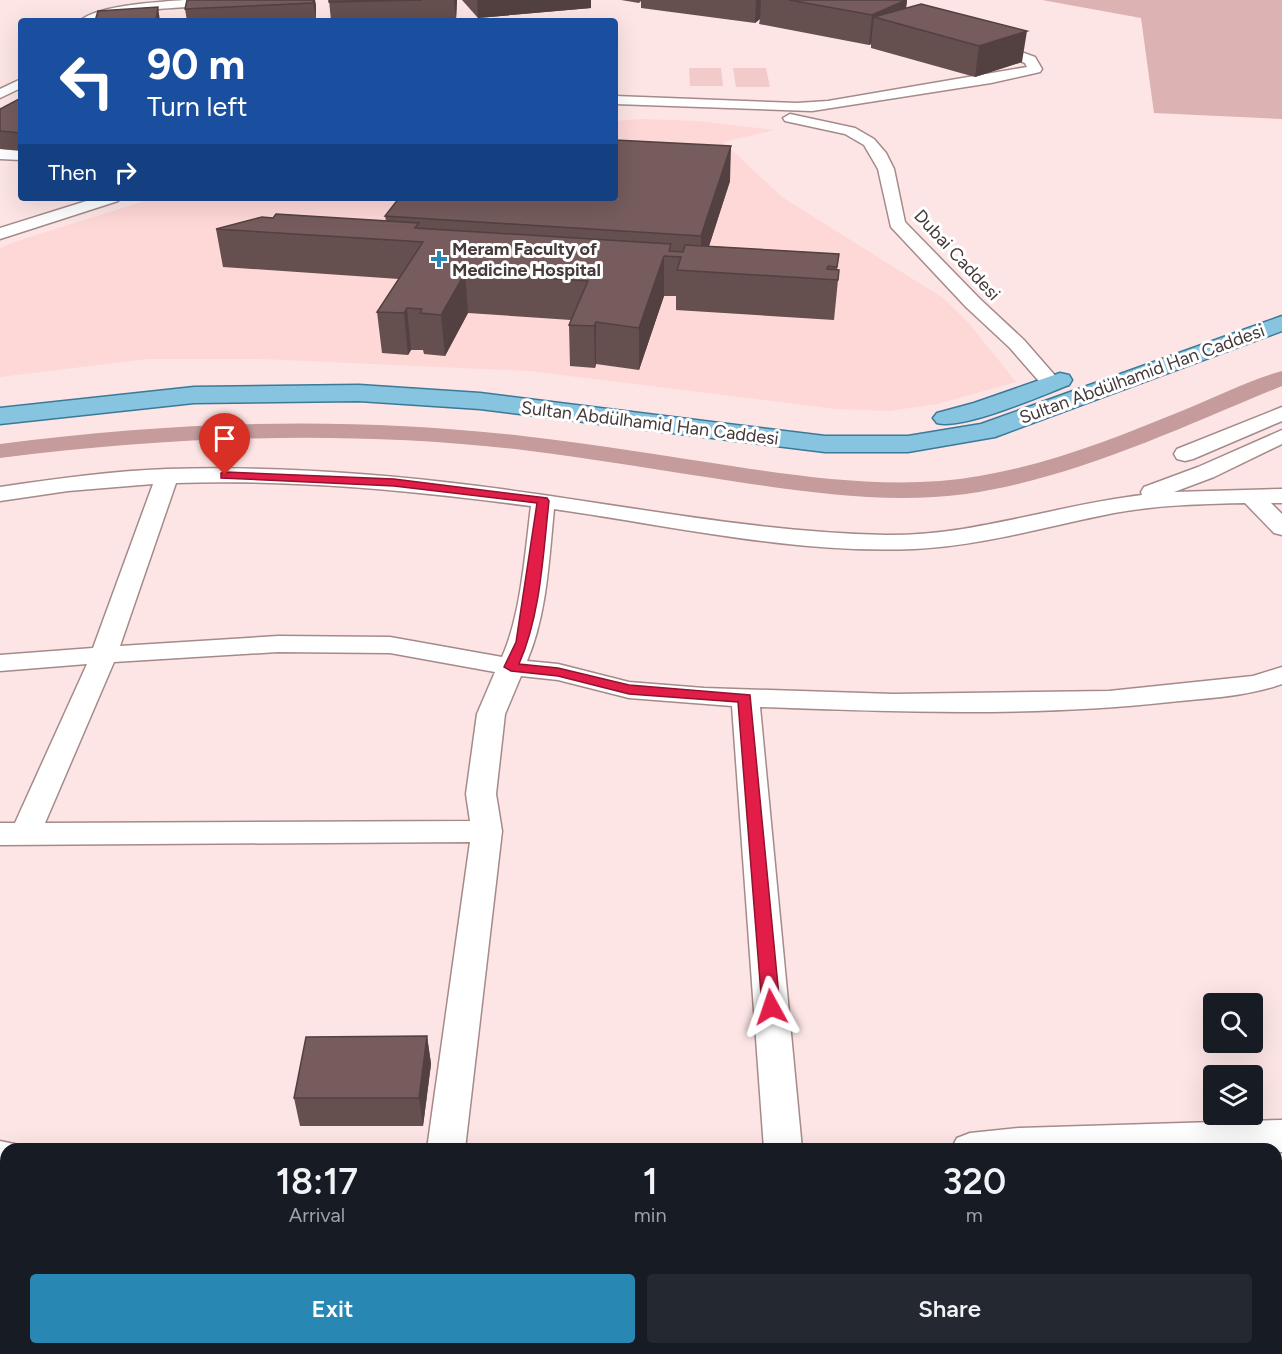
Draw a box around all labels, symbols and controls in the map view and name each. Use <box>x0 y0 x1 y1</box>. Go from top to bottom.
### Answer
text: 90 m <box>147 39 245 90</box>
icon: left <box>48 42 126 120</box>
text: Turn left <box>147 90 247 123</box>
icon: right <box>109 156 142 189</box>
text: Then <box>48 159 97 186</box>
street label: Dubai Caddesi <box>909 205 1005 305</box>
place label: Meram Faculty of Medicine Hospital <box>452 238 601 281</box>
marker: Meram Faculty of Medicine Hospital <box>430 250 448 268</box>
street label: Sultan Abdülhamid Han Caddesi <box>1016 319 1268 429</box>
street label: Sultan Abdülhamid Han Caddesi <box>520 396 780 450</box>
pin <box>199 413 250 475</box>
icon: arrive <box>208 422 241 455</box>
position arrow <box>739 975 803 1039</box>
map controls <box>1203 993 1263 1125</box>
button: search <box>1203 993 1263 1053</box>
button: layers <box>1203 1065 1263 1125</box>
text: 18:17 <box>276 1160 358 1203</box>
text: 1 <box>643 1160 658 1203</box>
text: 320 <box>942 1160 1006 1203</box>
text: Arrival <box>289 1203 345 1227</box>
text: min <box>634 1203 667 1227</box>
text: m <box>966 1203 983 1227</box>
button: Exit <box>30 1274 635 1343</box>
button: Share <box>647 1274 1252 1343</box>

